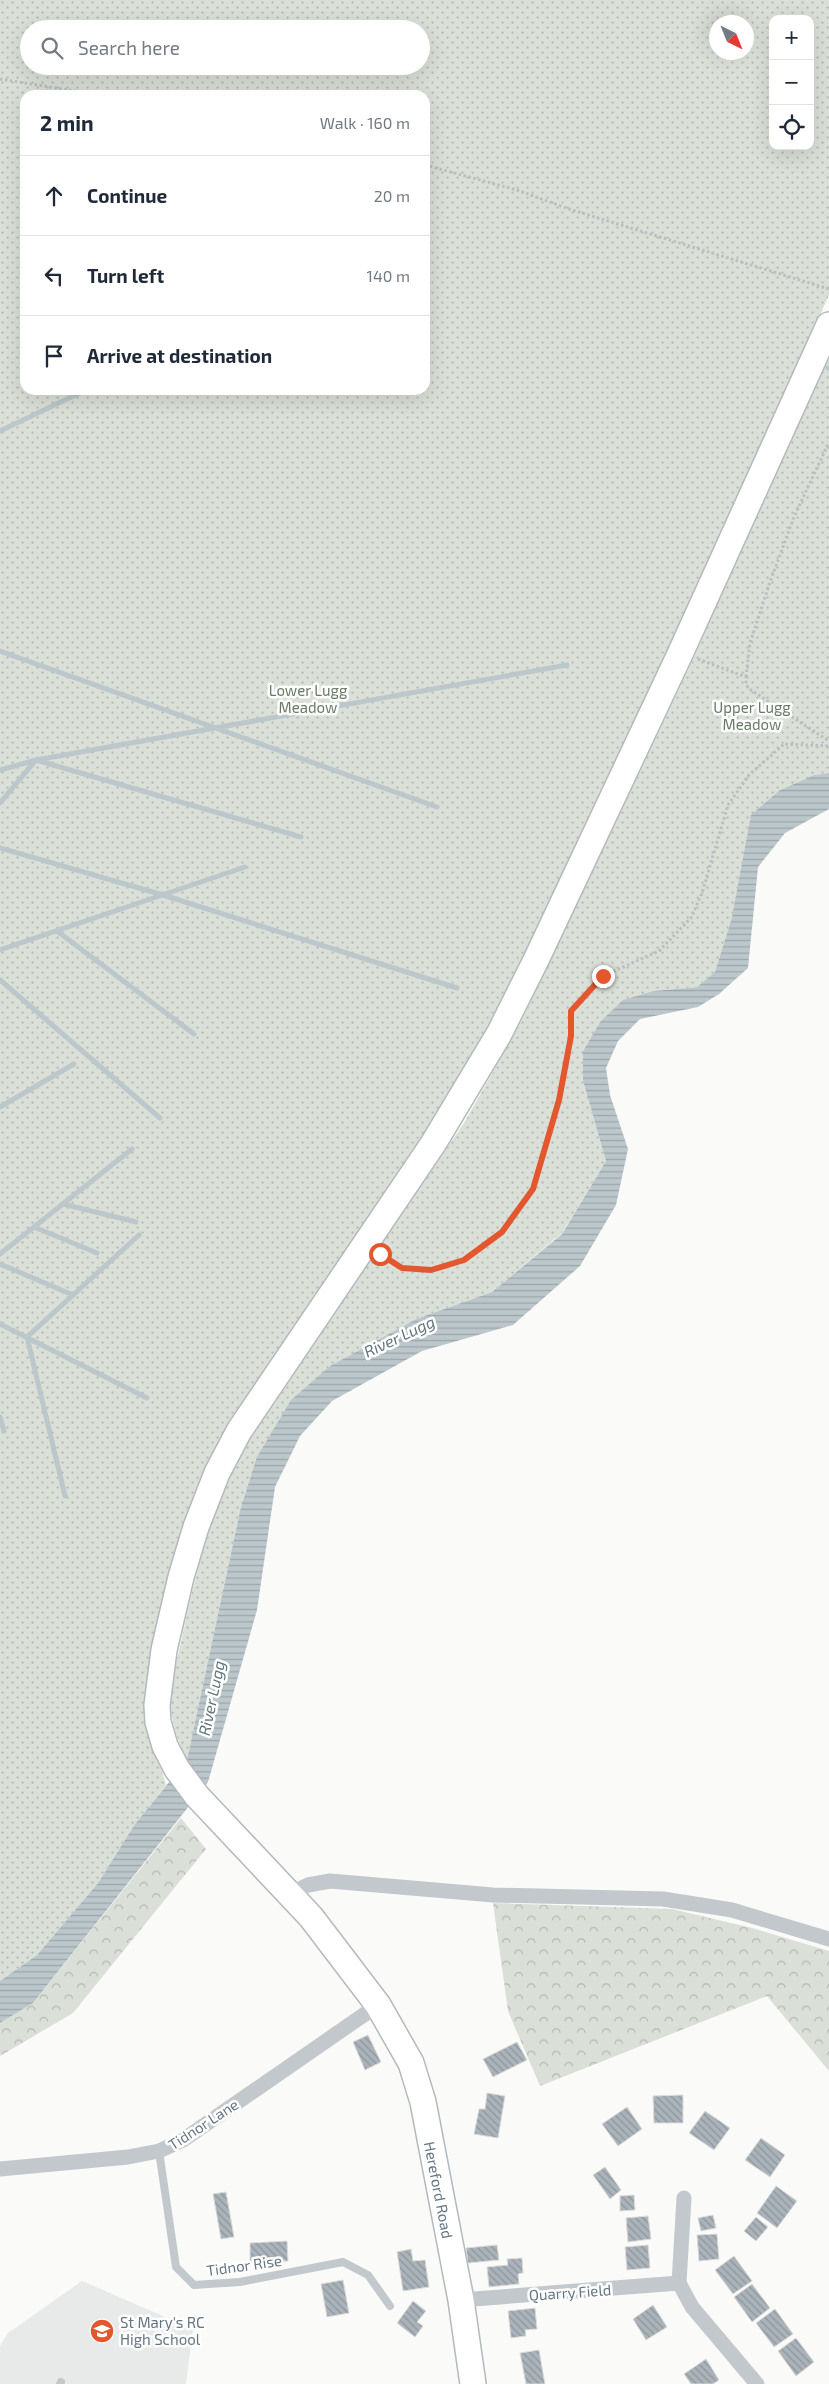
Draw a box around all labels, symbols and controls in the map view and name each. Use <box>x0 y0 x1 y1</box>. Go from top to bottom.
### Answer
north arrow <box>709 15 754 60</box>
map controls <box>769 15 814 150</box>
button: + <box>769 15 814 60</box>
search box <box>20 20 430 75</box>
icon: search <box>38 34 66 62</box>
text: Search here <box>78 36 180 59</box>
button: − <box>769 60 814 105</box>
button: locate <box>769 105 814 150</box>
text: 2 min <box>40 110 94 135</box>
text: Walk · 160 m <box>320 113 410 132</box>
icon: ahead <box>40 182 68 210</box>
text: Continue <box>87 184 167 207</box>
text: 20 m <box>374 186 410 205</box>
icon: left <box>40 262 68 290</box>
text: Turn left <box>87 264 164 287</box>
text: 140 m <box>367 266 410 285</box>
icon: arrive <box>40 342 68 370</box>
text: Arrive at destination <box>87 344 272 367</box>
park label: Lower Lugg Meadow <box>269 681 348 716</box>
park label: Upper Lugg Meadow <box>713 698 791 733</box>
route end <box>592 965 615 988</box>
route start <box>369 1243 392 1266</box>
water label: River Lugg <box>360 1311 438 1361</box>
water label: River Lugg <box>194 1659 228 1737</box>
street label: Tidnor Lane <box>165 2095 241 2153</box>
street label: Hereford Road <box>421 2140 457 2240</box>
street label: Tidnor Rise <box>205 2251 283 2279</box>
street label: Quarry Field <box>528 2280 612 2305</box>
place label: St Mary's RC High School <box>120 2313 205 2348</box>
school or university icon: St Mary's RC High School <box>89 2318 115 2344</box>

